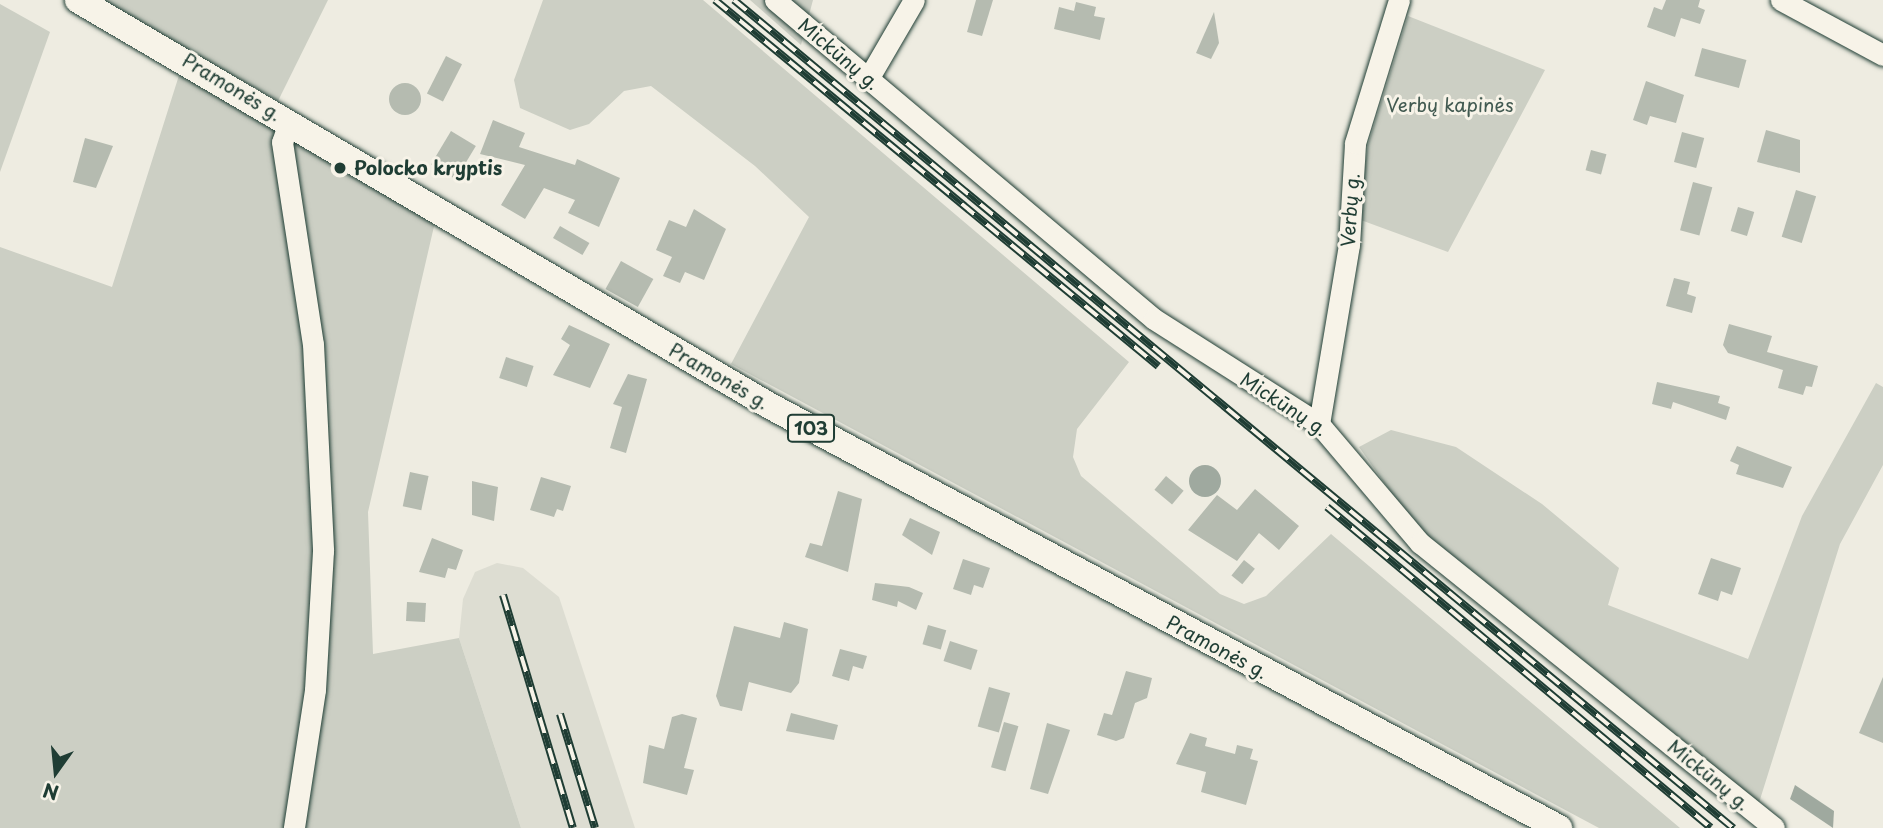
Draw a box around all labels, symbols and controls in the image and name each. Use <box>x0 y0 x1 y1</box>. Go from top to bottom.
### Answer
street label: Mickūnų g. <box>794 13 884 95</box>
street label: Pramonės g. <box>178 48 286 126</box>
park label: Verbų kapinės <box>1387 94 1513 116</box>
place label: Polocko kryptis <box>354 157 503 179</box>
marker: Polocko kryptis <box>332 160 348 176</box>
street label: Verbų g. <box>1336 172 1364 248</box>
street label: Pramonės g. <box>665 338 773 414</box>
street label: Mickūnų g. <box>1236 367 1332 441</box>
road number: 103 <box>786 414 836 442</box>
street label: Pramonės g. <box>1162 611 1272 683</box>
street label: Mickūnų g. <box>1663 735 1755 815</box>
north arrow <box>21 737 91 807</box>
text: N <box>40 777 61 808</box>

